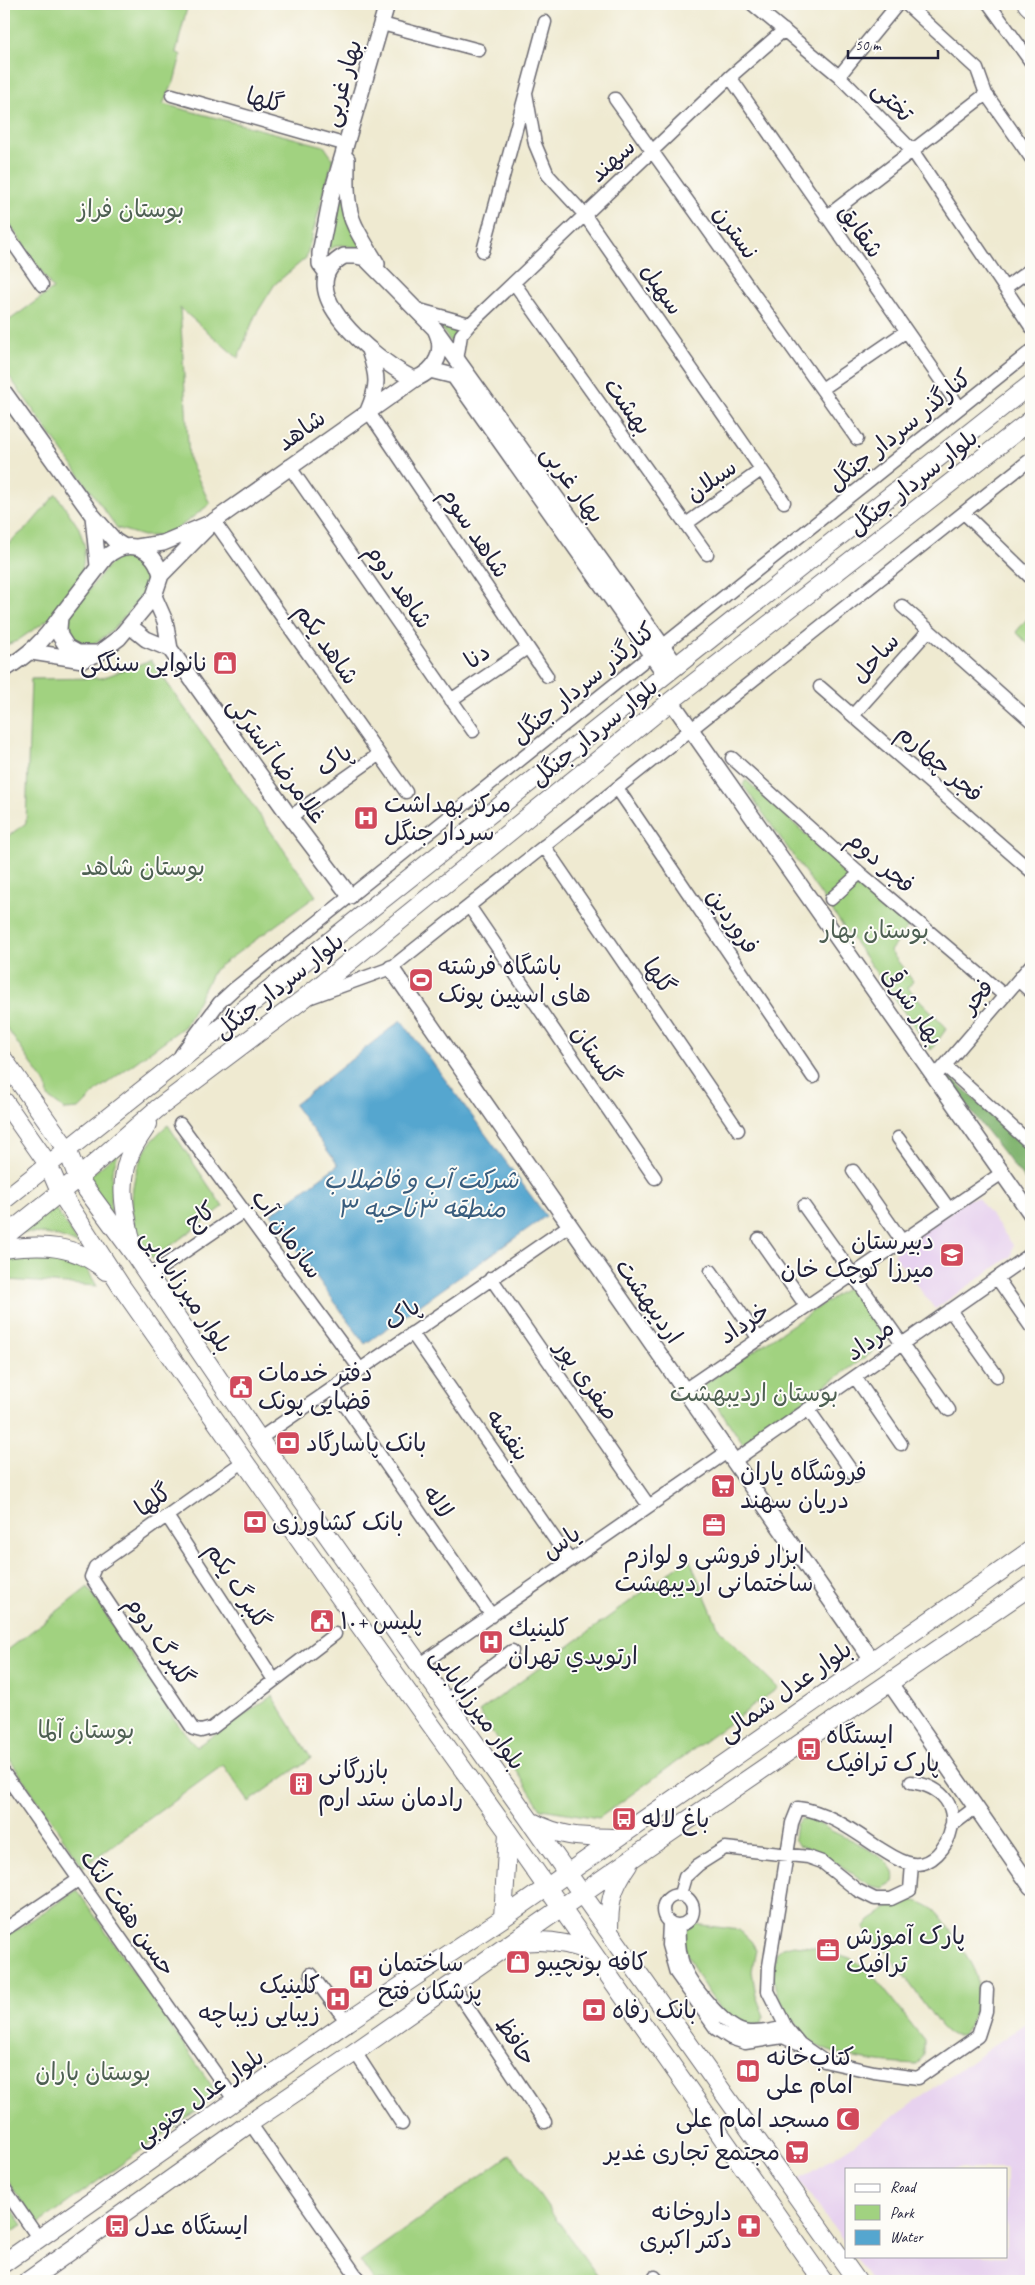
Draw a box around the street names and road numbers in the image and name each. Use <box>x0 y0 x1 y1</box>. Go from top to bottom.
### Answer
street label: بهار غربی <box>315 36 369 130</box>
street label: تختی <box>866 74 921 129</box>
street label: گلها <box>242 80 288 120</box>
street label: سهند <box>583 131 641 189</box>
street label: شقایق <box>832 198 890 264</box>
street label: نسترن <box>707 199 765 265</box>
street label: سهیل <box>633 257 691 321</box>
street label: کنارگذر سردار جنگل <box>821 362 977 498</box>
street label: بهشت <box>597 372 659 440</box>
street label: شاهد <box>271 403 331 457</box>
street label: بلوار سردار جنگل <box>842 422 984 542</box>
street label: بهار غربی <box>535 439 611 529</box>
street label: سبلان <box>679 452 743 508</box>
street label: شاهد سوم <box>431 480 517 585</box>
street label: شاهد دوم <box>355 537 439 637</box>
street label: شاهد یکم <box>286 598 366 692</box>
street label: کنارگذر سردار جنگل <box>505 615 661 751</box>
street label: ساحل <box>844 626 906 690</box>
street label: دنا <box>458 637 496 675</box>
street label: بلوار سردار جنگل <box>524 671 664 793</box>
street label: غلامرضا آسترکی <box>221 690 333 830</box>
street label: فجر چهارم <box>889 717 989 811</box>
street label: پاک <box>310 737 358 783</box>
street label: فجر دوم <box>838 824 921 903</box>
street label: فروردین <box>700 882 766 960</box>
street label: بلوار سردار جنگل <box>208 926 350 1046</box>
street label: گلها <box>636 952 682 1000</box>
street label: بهار شرقی <box>875 961 951 1051</box>
street label: فجر <box>953 973 1000 1021</box>
street label: گلستان <box>565 1019 627 1091</box>
street label: سازمان آب <box>245 1183 329 1285</box>
street label: کاج <box>178 1195 222 1238</box>
street label: بلوار میرزابابایی <box>134 1223 240 1359</box>
street label: اردیبهشت <box>609 1253 689 1349</box>
street label: پاک <box>378 1291 426 1337</box>
street label: خرداد <box>713 1295 775 1351</box>
street label: مرداد <box>840 1313 900 1367</box>
street label: صفری پور <box>547 1332 626 1426</box>
street label: بنفشه <box>479 1403 537 1467</box>
street label: گلها <box>129 1477 177 1523</box>
street label: لاله <box>416 1480 460 1524</box>
street label: یاس <box>536 1518 586 1566</box>
street label: گلبرگ یکم <box>196 1537 277 1637</box>
street label: گلبرگ دوم <box>115 1590 201 1694</box>
street label: بلوار عدل شمالی <box>712 1634 858 1748</box>
street label: بلوار میرزابابایی <box>424 1642 532 1776</box>
street label: حسن هفت لنگ <box>73 1844 183 1982</box>
street label: حافظ <box>489 2011 543 2071</box>
street label: بلوار عدل جنوبی <box>128 2041 270 2154</box>

